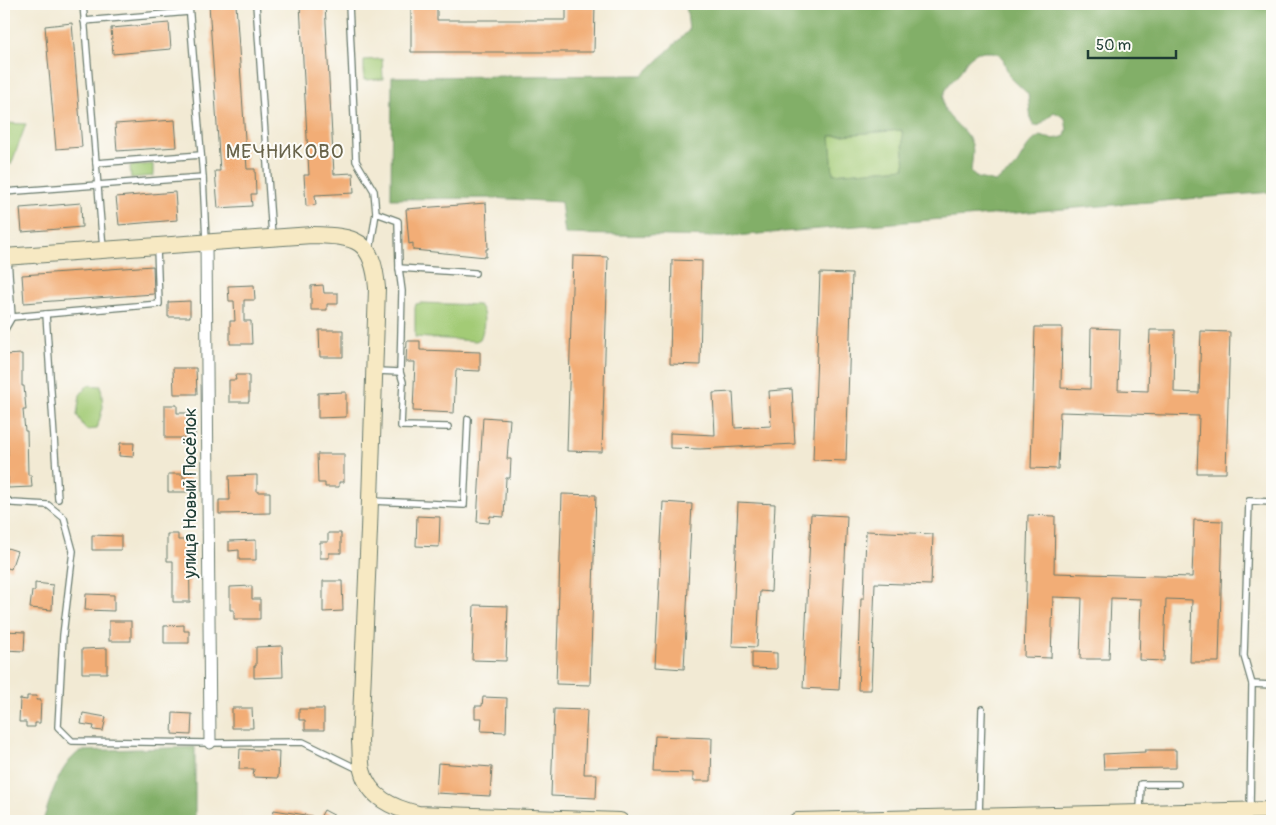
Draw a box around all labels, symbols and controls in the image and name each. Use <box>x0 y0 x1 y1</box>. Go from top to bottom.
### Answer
scale bar <box>1088 28 1176 60</box>
text: 50 m <box>1096 36 1131 55</box>
district label: МЕЧНИКОВО <box>226 139 344 164</box>
street label: улица Новый Посёлок <box>179 408 202 579</box>

